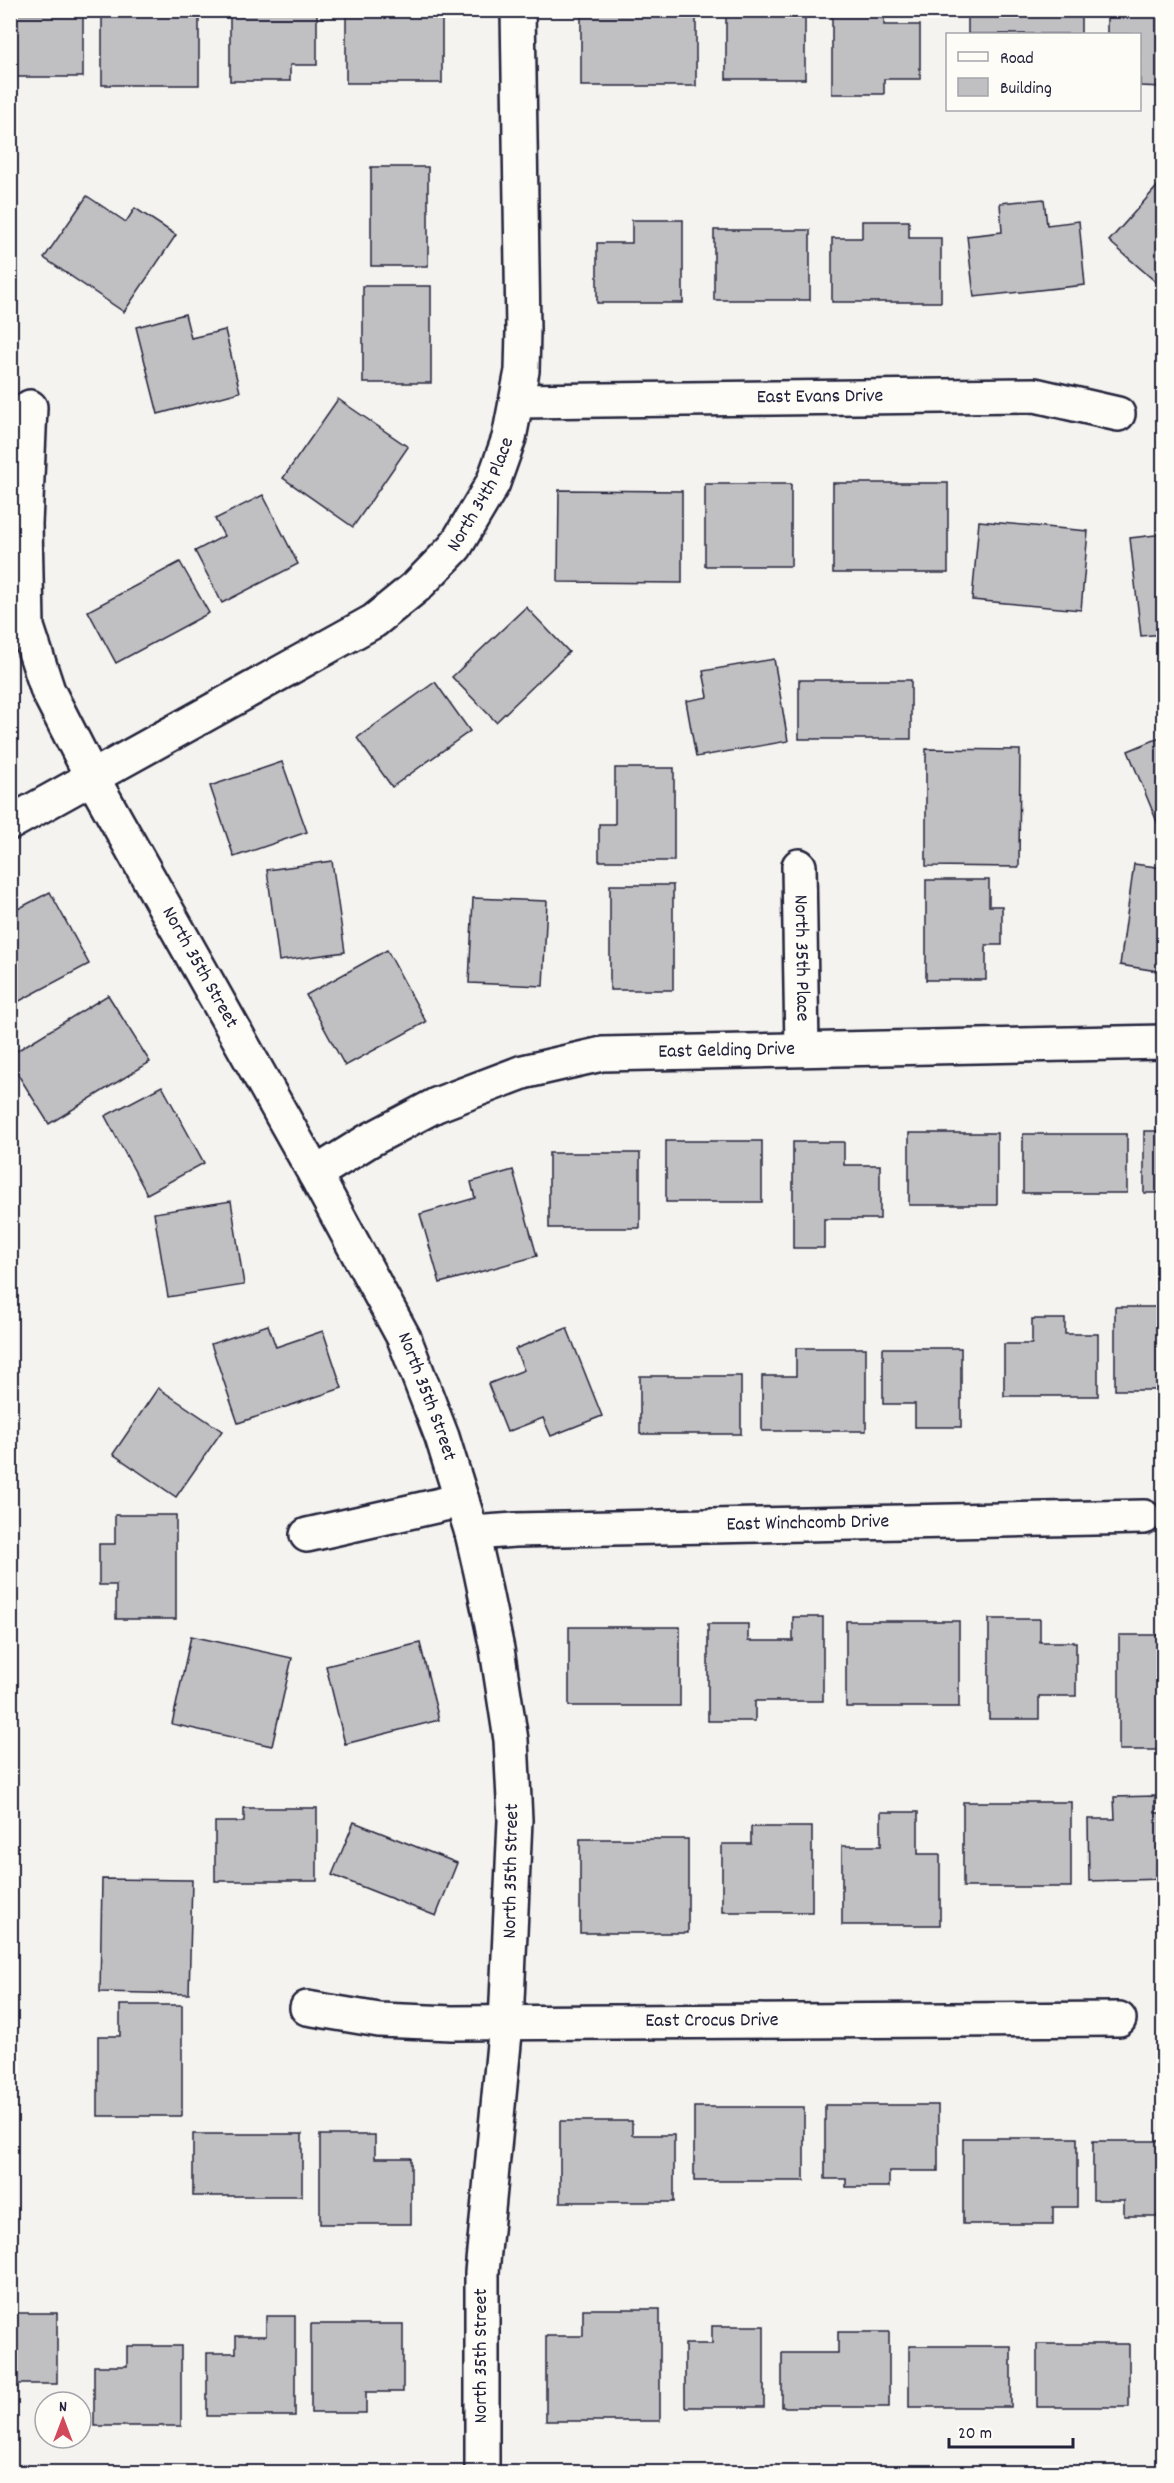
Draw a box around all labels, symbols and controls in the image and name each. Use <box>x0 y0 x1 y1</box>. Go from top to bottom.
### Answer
legend <box>946 33 1141 111</box>
text: Road <box>1000 47 1034 72</box>
text: Building <box>1000 77 1052 102</box>
street label: East Evans Drive <box>757 383 884 412</box>
street label: North 34th Place <box>441 434 522 558</box>
street label: North 35th Place <box>785 894 816 1022</box>
street label: North 35th Street <box>154 902 245 1034</box>
street label: East Gelding Drive <box>658 1036 795 1067</box>
street label: North 35th Street <box>389 1329 463 1465</box>
street label: East Winchcomb Drive <box>726 1508 890 1540</box>
street label: North 35th Street <box>497 1803 527 1939</box>
street label: East Crocus Drive <box>645 2007 779 2036</box>
street label: North 35th Street <box>468 2288 496 2424</box>
north arrow <box>33 2390 93 2450</box>
text: N <box>59 2396 67 2419</box>
scale bar <box>949 2411 1074 2449</box>
text: 20 m <box>958 2422 992 2447</box>

